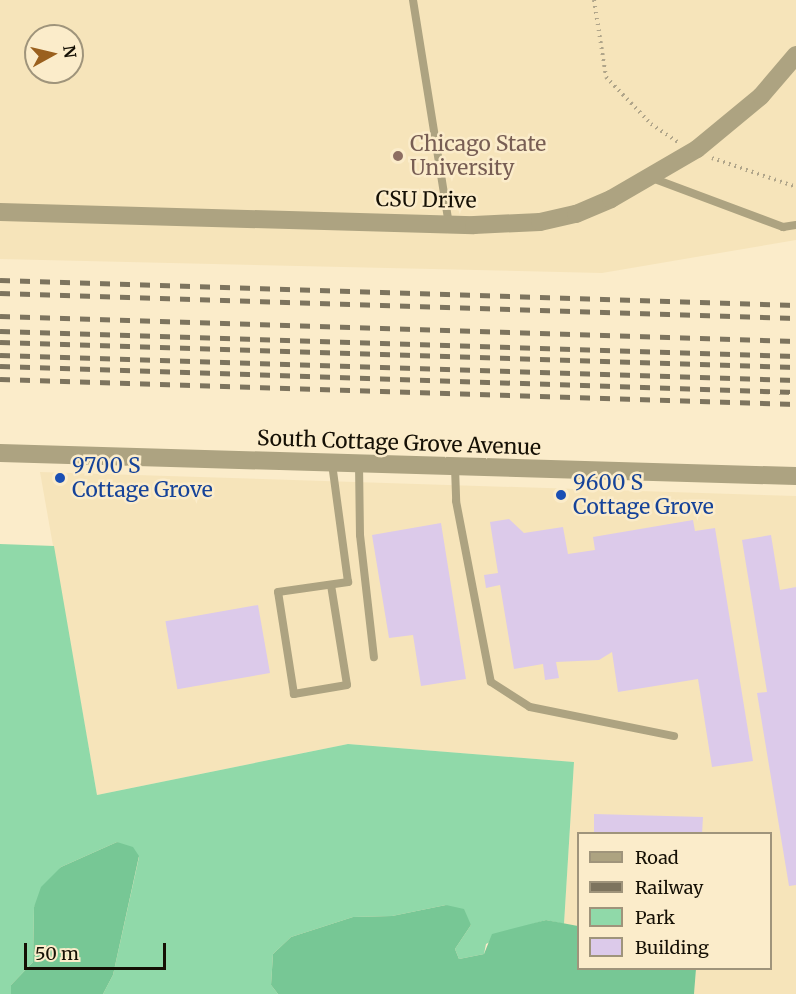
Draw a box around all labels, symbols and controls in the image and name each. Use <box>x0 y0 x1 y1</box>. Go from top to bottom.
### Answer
north arrow <box>24 24 84 84</box>
text: N <box>59 44 81 59</box>
place label: Chicago State University <box>410 131 546 181</box>
marker: Chicago State University <box>391 149 405 163</box>
street label: CSU Drive <box>375 187 477 213</box>
street label: South Cottage Grove Avenue <box>257 425 541 461</box>
place label: 9700 S Cottage Grove <box>72 453 213 503</box>
place label: 9600 S Cottage Grove <box>573 470 714 520</box>
marker: 9700 S Cottage Grove <box>53 471 67 485</box>
marker: 9600 S Cottage Grove <box>554 488 568 502</box>
legend <box>577 832 772 970</box>
text: Road <box>635 846 679 869</box>
text: Railway <box>635 876 703 899</box>
text: Park <box>635 906 675 929</box>
scale bar <box>27 931 170 969</box>
text: Building <box>635 936 709 959</box>
text: 50 m <box>35 942 79 965</box>

